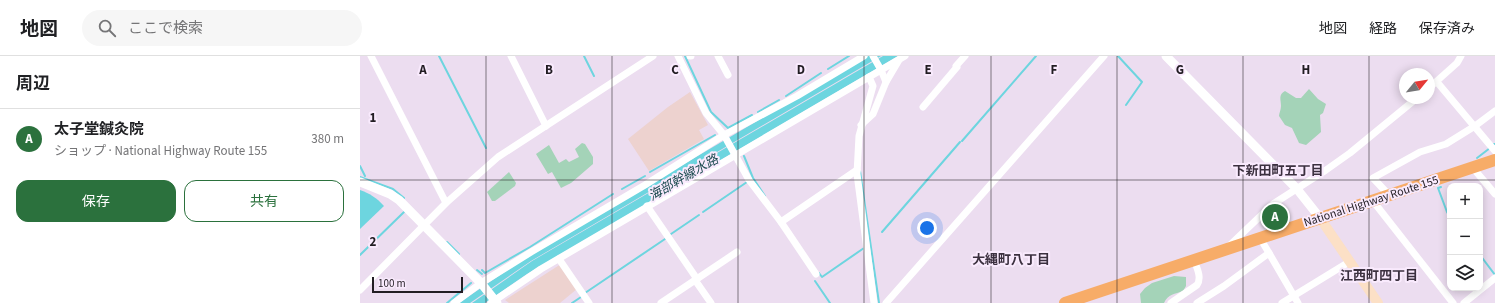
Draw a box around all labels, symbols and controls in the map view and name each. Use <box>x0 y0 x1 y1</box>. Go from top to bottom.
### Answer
search box <box>82 10 362 46</box>
text: 地図 <box>20 16 58 43</box>
icon: search <box>96 17 118 39</box>
text: ここで検索 <box>128 18 203 39</box>
text: 地図 <box>1319 19 1347 39</box>
text: 経路 <box>1369 19 1397 39</box>
text: 保存済み <box>1419 19 1475 39</box>
text: A <box>418 61 427 79</box>
text: B <box>545 61 553 79</box>
text: C <box>671 61 679 79</box>
text: D <box>797 61 805 79</box>
text: E <box>924 61 932 79</box>
text: F <box>1051 61 1058 79</box>
text: G <box>1176 61 1184 79</box>
text: H <box>1302 61 1310 79</box>
north arrow <box>1399 68 1435 104</box>
text: 周辺 <box>16 72 50 96</box>
text: 1 <box>370 109 377 127</box>
text: 太子堂鍼灸院 <box>54 119 144 140</box>
text: A <box>25 130 33 148</box>
text: 380 m <box>311 130 344 148</box>
text: ショップ · National Highway Route 155 <box>54 142 267 160</box>
water label: 海部幹線水路 <box>645 150 723 205</box>
district label: 下新田町五丁目 <box>1232 162 1324 180</box>
street label: National Highway Route 155 <box>1301 172 1441 231</box>
button: 保存 <box>16 180 176 222</box>
button: 共有 <box>184 180 344 222</box>
map controls <box>1447 183 1483 291</box>
button: + <box>1447 183 1483 219</box>
pin: A <box>1262 202 1288 232</box>
your location <box>917 218 937 238</box>
button: − <box>1447 219 1483 255</box>
text: 2 <box>370 233 377 251</box>
district label: 大縄町八丁目 <box>972 251 1050 269</box>
button: layers <box>1447 255 1483 291</box>
district label: 江西町四丁目 <box>1340 267 1418 285</box>
scale bar <box>372 275 463 294</box>
text: 100 m <box>378 276 406 291</box>

